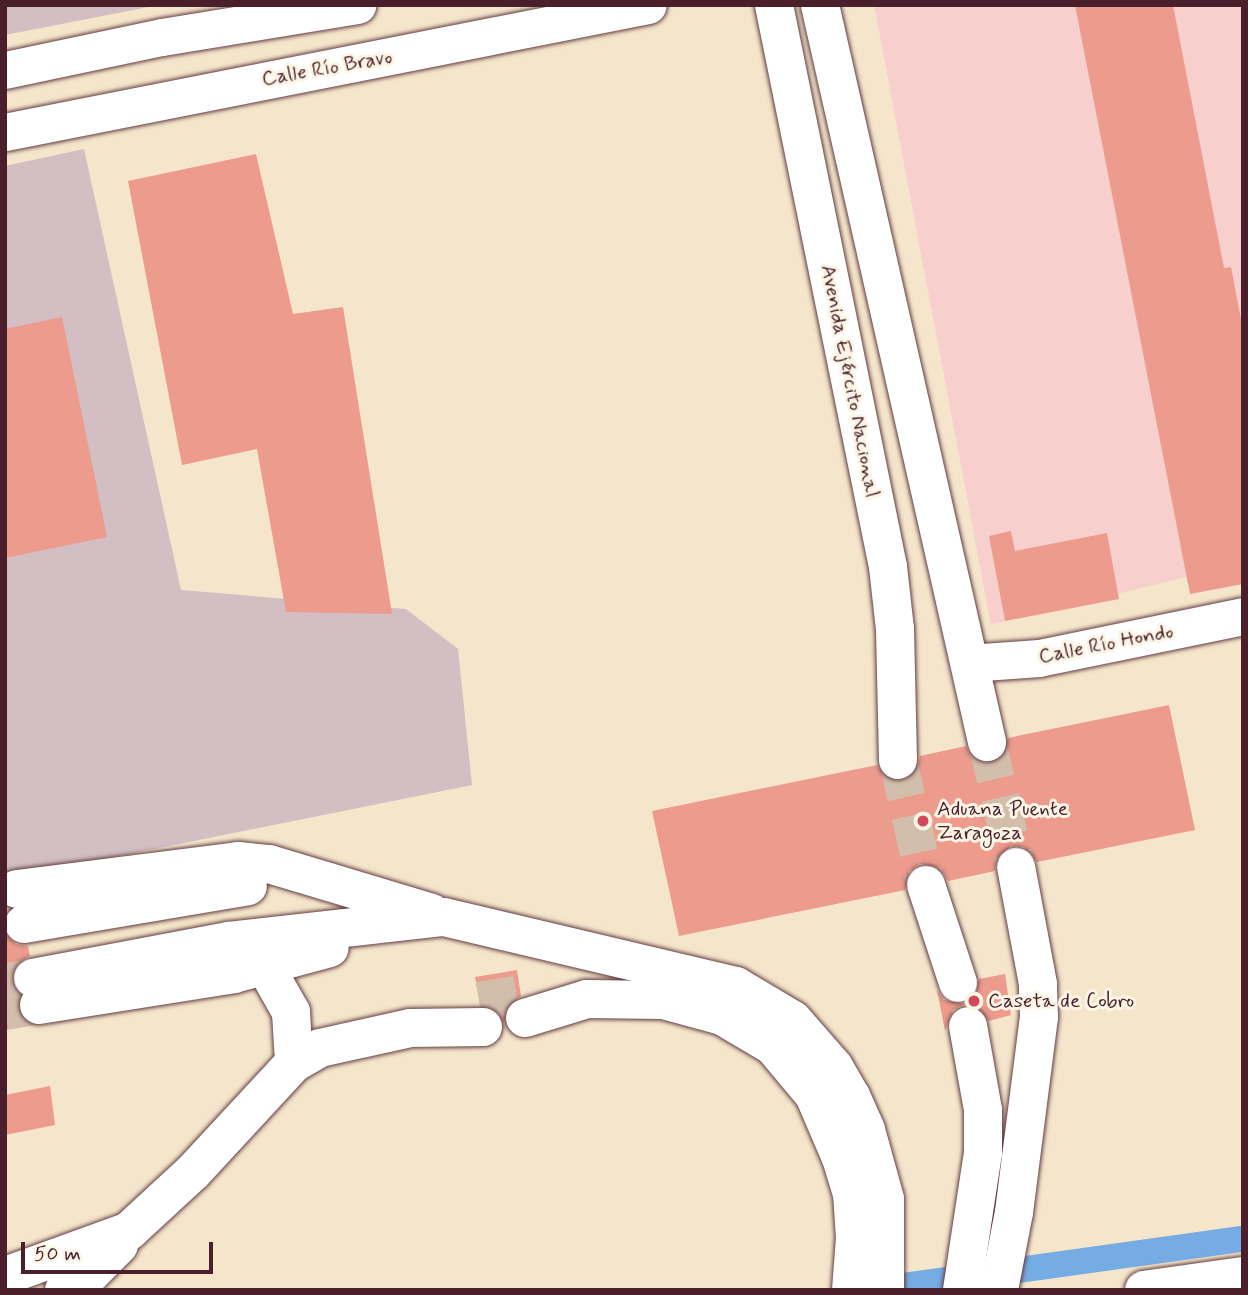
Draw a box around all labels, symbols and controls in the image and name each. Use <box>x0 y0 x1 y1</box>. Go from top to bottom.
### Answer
street label: Calle Río Bravo <box>259 44 395 92</box>
street label: Avenida Ejército Nacional <box>816 265 884 497</box>
street label: Calle Río Hondo <box>1036 619 1176 669</box>
place label: Aduana Puente Zaragoza <box>937 796 1071 846</box>
marker: Aduana Puente Zaragoza <box>915 813 931 829</box>
place label: Caseta de Cobro <box>988 988 1139 1014</box>
marker: Caseta de Cobro <box>966 993 982 1009</box>
scale bar <box>24 1228 217 1272</box>
text: 50 m <box>34 1240 81 1268</box>

